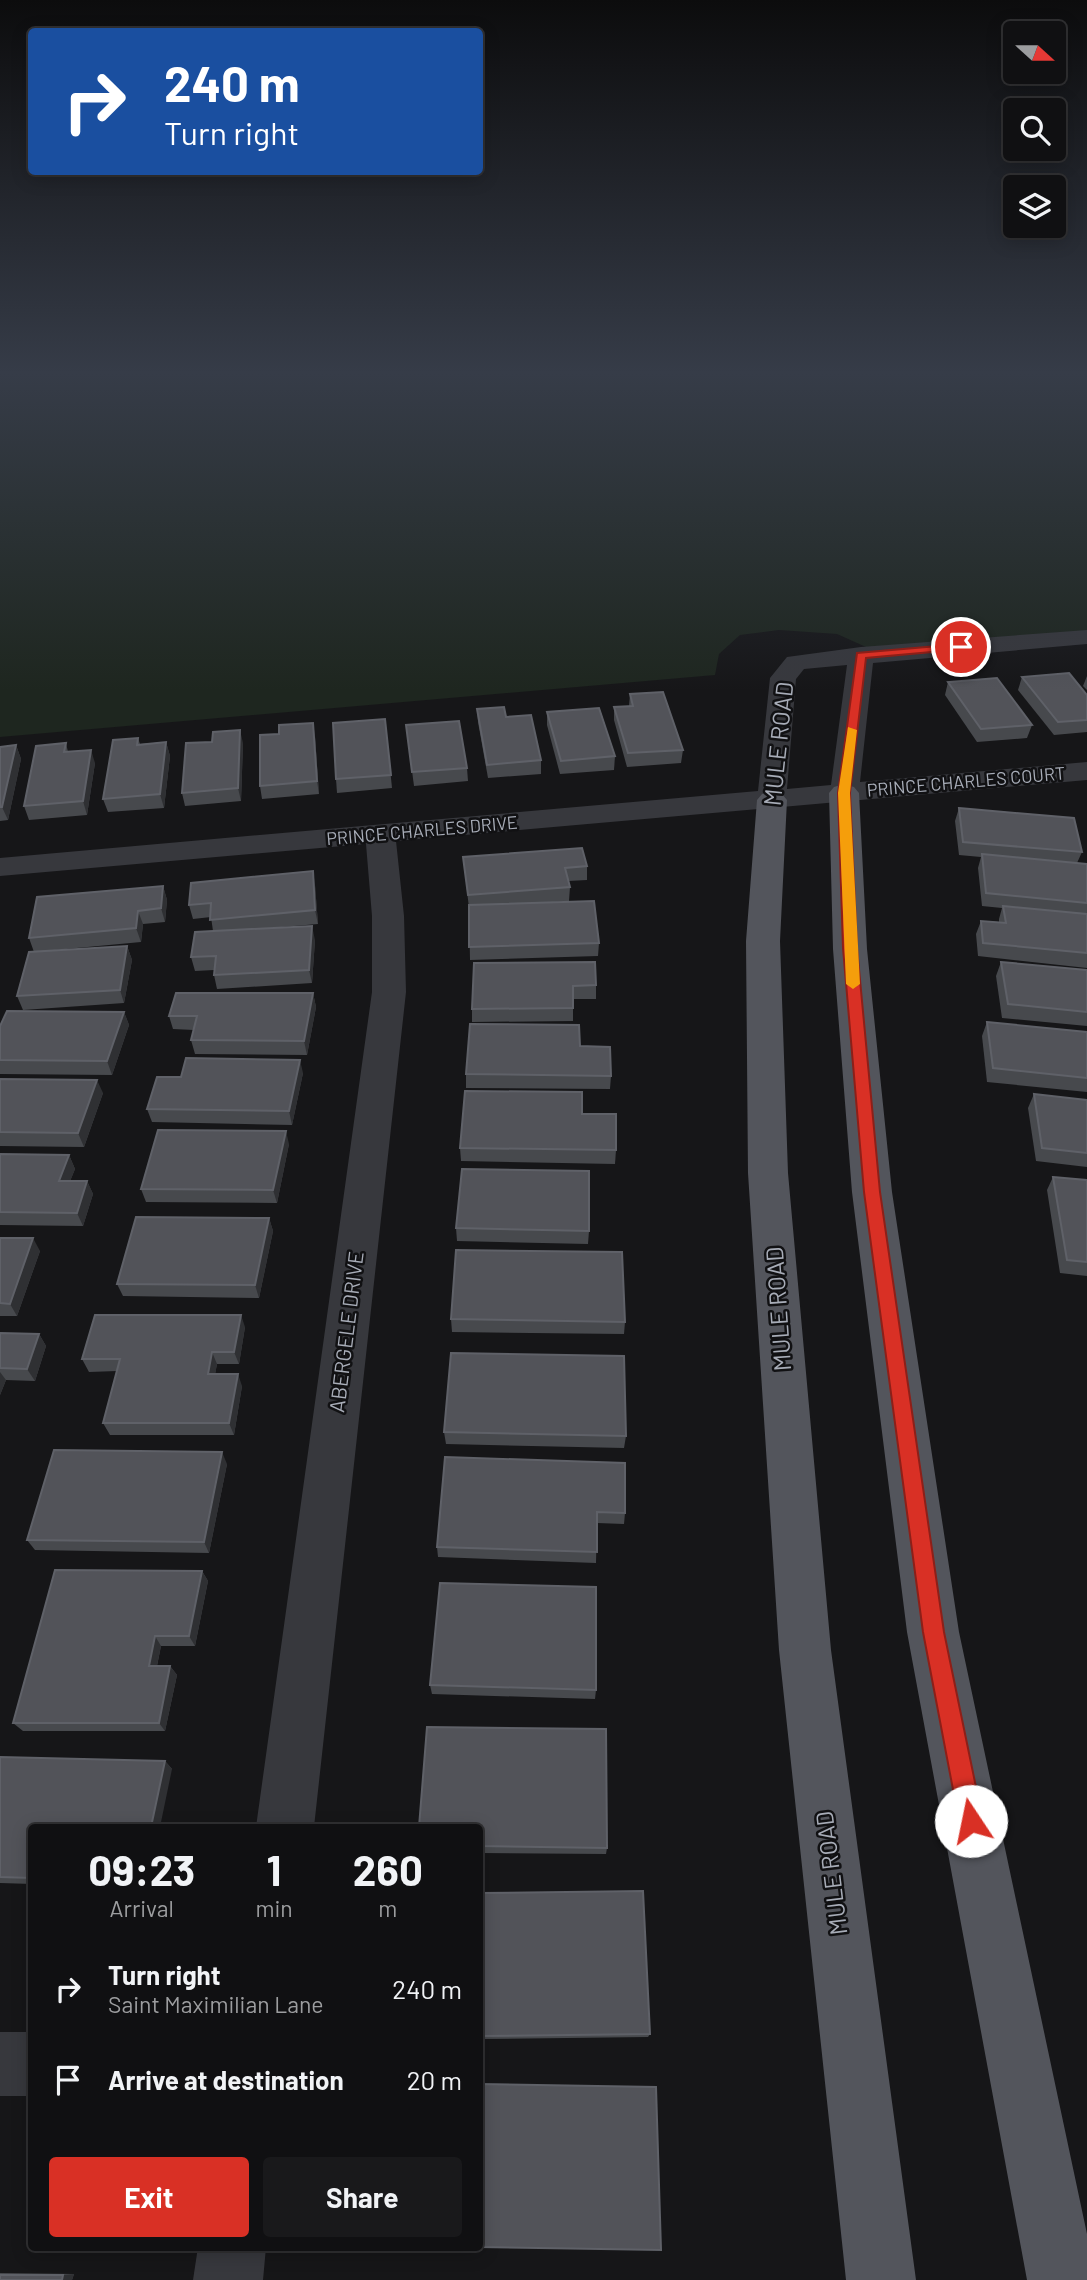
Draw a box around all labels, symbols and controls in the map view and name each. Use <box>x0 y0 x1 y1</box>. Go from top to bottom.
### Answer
north arrow <box>1003 21 1066 84</box>
map controls <box>1003 21 1066 238</box>
text: 240 m <box>164 53 300 112</box>
icon: right <box>49 56 140 147</box>
button: search <box>1003 98 1066 161</box>
text: Turn right <box>164 113 299 151</box>
button: layers <box>1003 175 1066 238</box>
pin <box>931 617 991 677</box>
icon: arrive <box>942 628 980 666</box>
street label: MULE ROAD <box>757 680 798 807</box>
street label: PRINCE CHARLES COURT <box>866 761 1066 801</box>
street label: PRINCE CHARLES DRIVE <box>325 811 518 849</box>
street label: MULE ROAD <box>759 1246 796 1372</box>
street label: ABERGELE DRIVE <box>323 1250 368 1414</box>
position arrow <box>934 1784 1008 1858</box>
street label: MULE ROAD <box>809 1810 852 1937</box>
text: 09:23 <box>88 1844 195 1894</box>
text: 1 <box>267 1844 281 1894</box>
text: 260 <box>353 1844 423 1894</box>
text: Arrival <box>110 1894 174 1922</box>
text: min <box>255 1894 293 1922</box>
text: m <box>378 1894 397 1922</box>
text: Turn right <box>108 1959 221 1990</box>
icon: right <box>49 1970 87 2008</box>
text: 240 m <box>392 1973 462 2004</box>
text: Saint Maximilian Lane <box>108 1990 324 2018</box>
icon: arrive <box>49 2061 87 2099</box>
text: Arrive at destination <box>108 2064 344 2095</box>
text: 20 m <box>407 2064 462 2095</box>
button: Exit <box>49 2157 249 2237</box>
button: Share <box>263 2157 462 2237</box>

